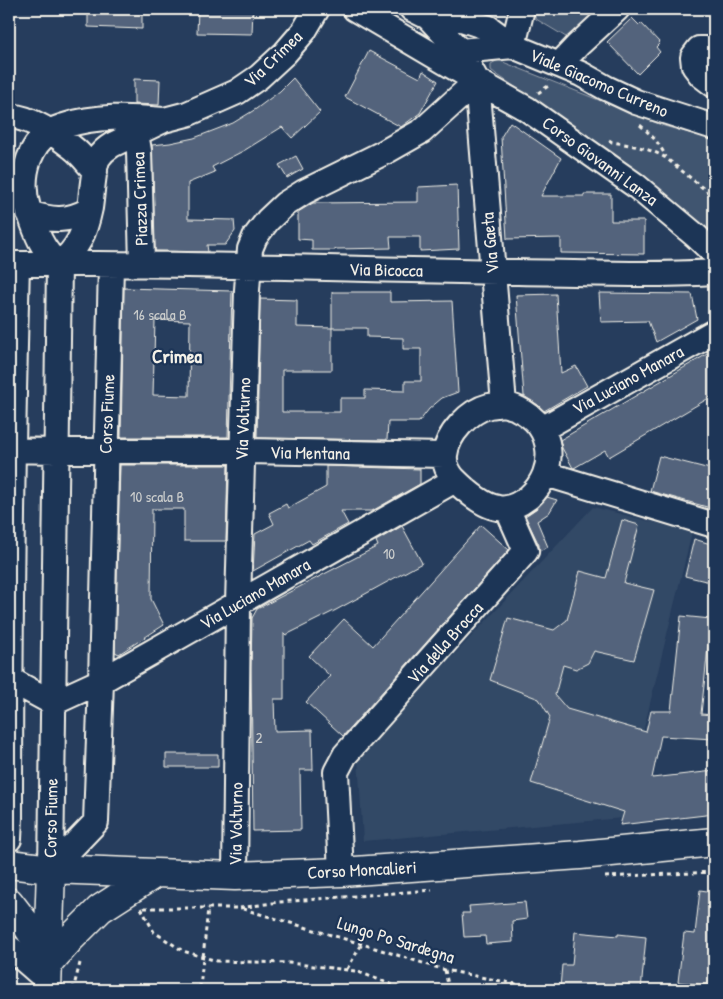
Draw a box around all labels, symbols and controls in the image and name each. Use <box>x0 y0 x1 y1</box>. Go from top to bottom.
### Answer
street label: Via Crimea <box>238 24 307 93</box>
street label: Viale Giacomo Curreno <box>526 42 672 123</box>
street label: Corso Giovanni Lanza <box>537 110 663 211</box>
street label: Piazza Crimea <box>125 152 154 246</box>
street label: Via Gaeta <box>474 211 505 275</box>
street label: Via Bicocca <box>349 256 423 283</box>
house number: 16 scala B <box>133 304 187 325</box>
street label: Via Luciano Manara <box>568 339 688 421</box>
district label: Crimea <box>152 343 203 369</box>
street label: Corso Fiume <box>93 374 120 454</box>
street label: Via Volturno <box>229 377 256 461</box>
street label: Via Mentana <box>270 439 350 466</box>
house number: 10 scala B <box>130 486 184 507</box>
house number: 10 <box>383 543 395 564</box>
street label: Via Luciano Manara <box>195 552 315 635</box>
street label: Via della Brocca <box>401 596 488 689</box>
house number: 2 <box>255 727 263 748</box>
street label: Corso Fiume <box>37 778 64 858</box>
street label: Via Volturno <box>222 782 249 866</box>
street label: Corso Moncalieri <box>307 854 417 885</box>
street label: Lungo Po Sardegna <box>335 910 458 969</box>

